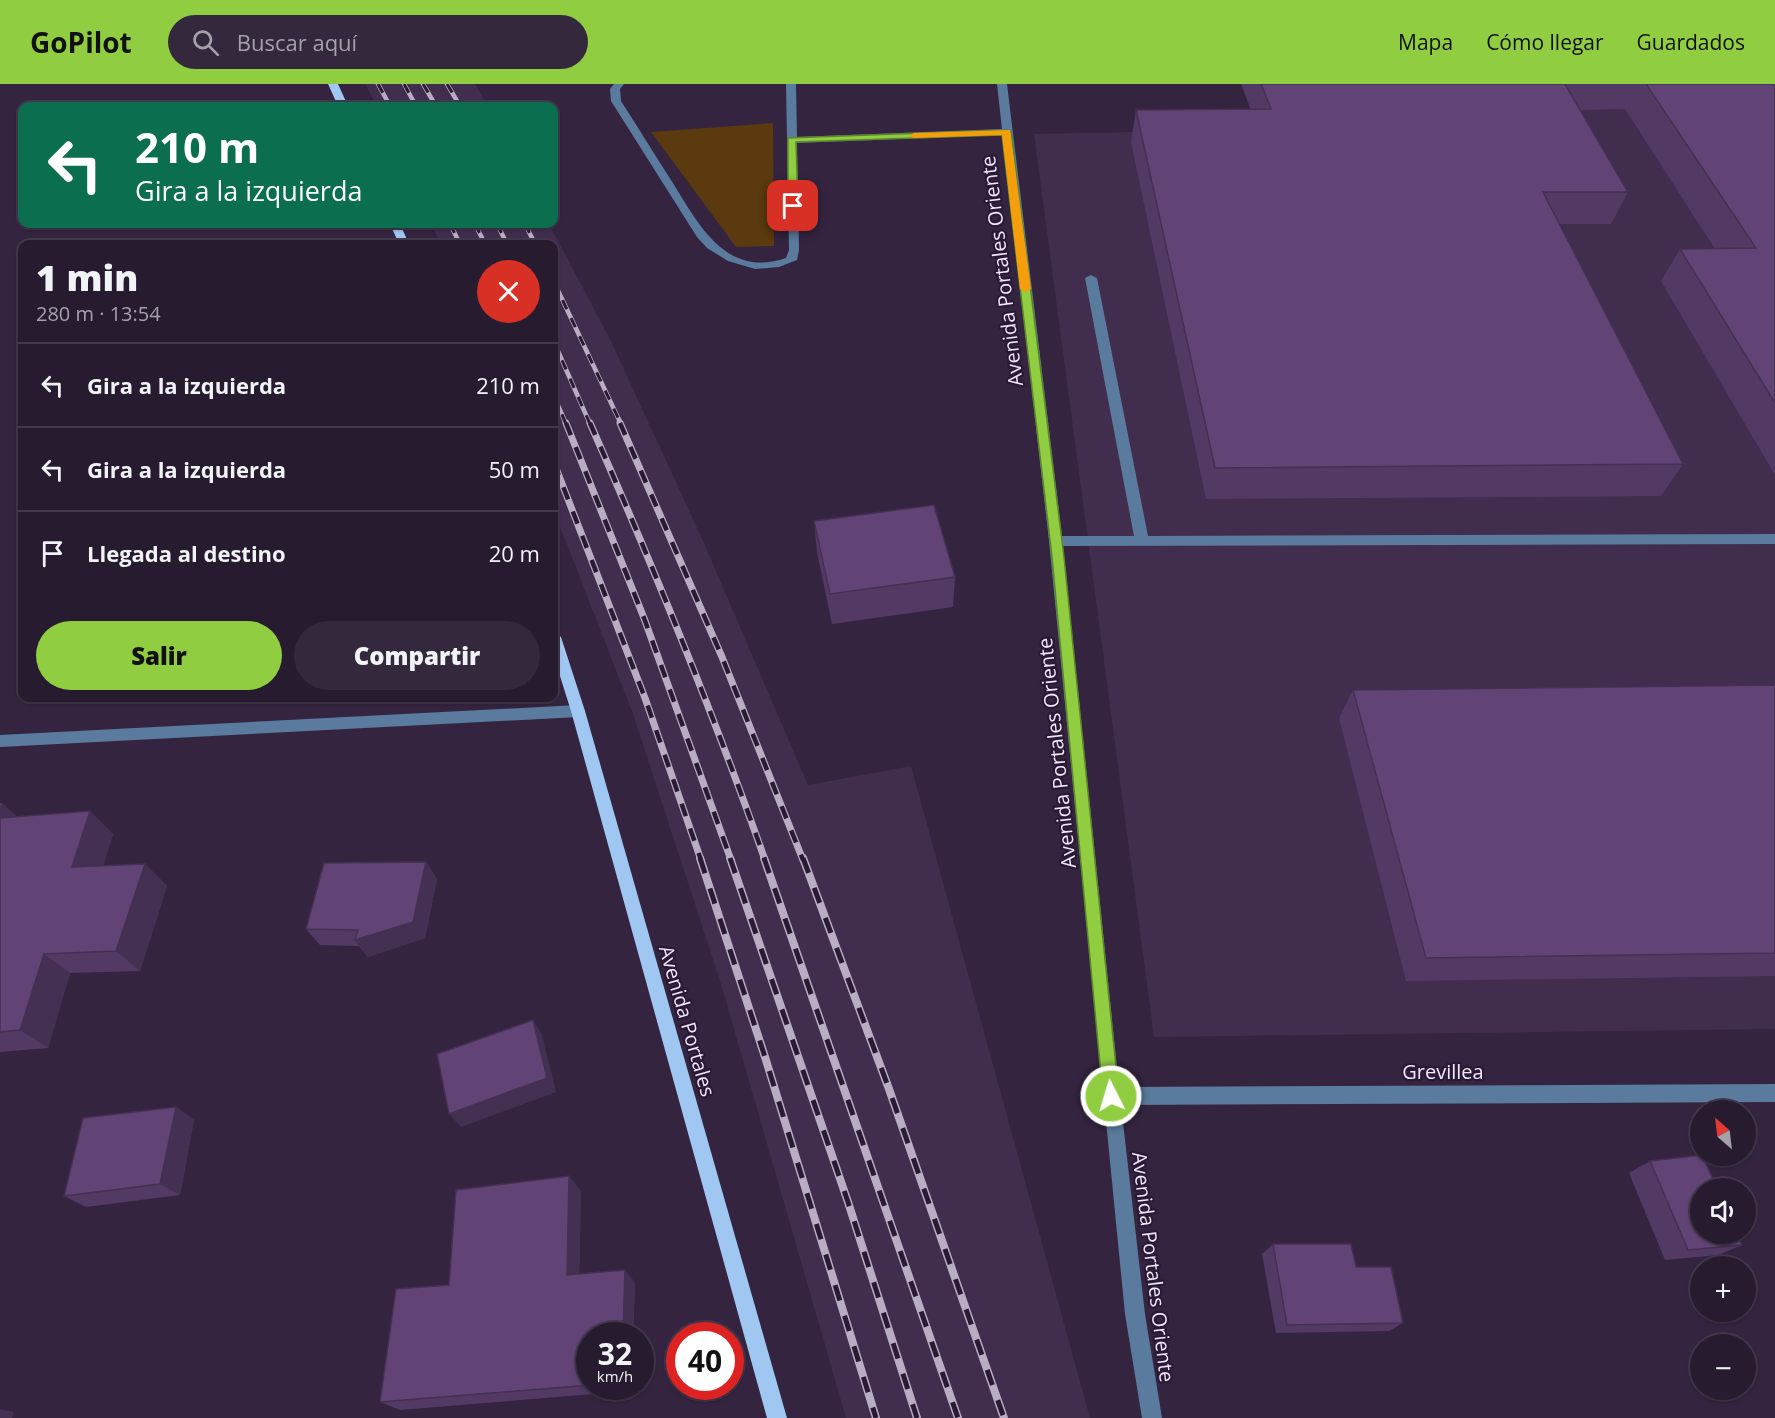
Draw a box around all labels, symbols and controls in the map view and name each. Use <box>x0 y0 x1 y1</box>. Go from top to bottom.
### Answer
search box <box>168 15 588 69</box>
text: GoPilot <box>30 23 132 61</box>
icon: search <box>189 26 222 59</box>
text: Buscar aquí <box>237 27 357 57</box>
text: Mapa <box>1398 28 1453 56</box>
text: Cómo llegar <box>1486 28 1604 56</box>
text: Guardados <box>1637 28 1745 56</box>
text: 210 m <box>135 118 259 175</box>
icon: left <box>36 126 114 204</box>
street label: Avenida Portales Oriente <box>974 154 1029 388</box>
text: Gira a la izquierda <box>135 172 362 209</box>
pin <box>767 180 818 231</box>
icon: arrive <box>776 189 809 222</box>
text: 1 min <box>36 253 138 302</box>
button: close <box>477 260 540 323</box>
text: 280 m · 13:54 <box>36 300 161 327</box>
icon: left <box>36 369 69 402</box>
text: Gira a la izquierda <box>87 370 286 400</box>
text: 210 m <box>476 370 540 400</box>
icon: left <box>36 453 69 486</box>
text: Gira a la izquierda <box>87 454 286 484</box>
text: 50 m <box>489 454 540 484</box>
icon: arrive <box>36 537 69 570</box>
text: Llegada al destino <box>87 538 286 568</box>
text: 20 m <box>489 538 540 568</box>
button: Salir <box>36 621 282 690</box>
button: Compartir <box>294 621 540 690</box>
street label: Avenida Portales Oriente <box>1031 636 1082 870</box>
street label: Avenida Portales <box>653 942 722 1100</box>
street label: Grevillea <box>1402 1058 1484 1085</box>
position arrow <box>1079 1064 1143 1128</box>
north arrow <box>1690 1100 1756 1166</box>
map controls <box>1690 1100 1756 1400</box>
street label: Avenida Portales Oriente <box>1126 1150 1181 1384</box>
button: sound <box>1690 1178 1756 1244</box>
button: + <box>1690 1256 1756 1322</box>
speed limit sign: 40 <box>666 1322 744 1400</box>
text: 32 <box>598 1333 632 1374</box>
button: − <box>1690 1334 1756 1400</box>
text: km/h <box>597 1366 633 1386</box>

